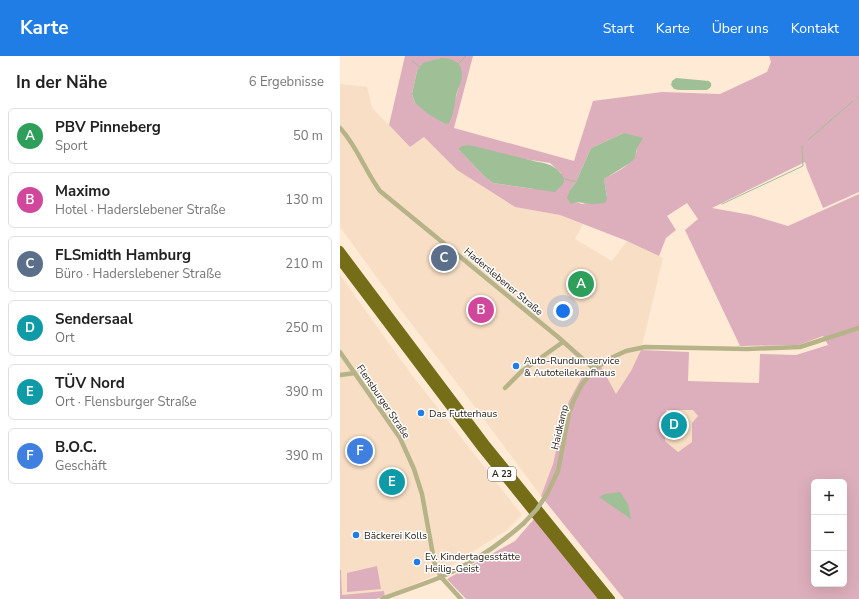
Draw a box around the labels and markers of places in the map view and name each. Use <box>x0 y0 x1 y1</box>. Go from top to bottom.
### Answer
pin: C <box>431 243 457 273</box>
pin: A <box>568 269 594 299</box>
pin: B <box>468 295 494 325</box>
place label: Auto-Rundumservice & Autoteilekaufhaus <box>524 354 620 380</box>
marker: Auto-Rundumservice & Autoteilekaufhaus <box>511 361 521 371</box>
place label: Das Futterhaus <box>429 407 497 421</box>
marker: Das Futterhaus <box>416 408 426 418</box>
pin: D <box>661 410 687 440</box>
pin: F <box>347 436 373 466</box>
pin: E <box>379 467 405 497</box>
place label: Bäckerei Kolls <box>364 529 427 543</box>
marker: Bäckerei Kolls <box>351 530 361 540</box>
place label: Ev. Kindertagesstätte Heilig-Geist <box>425 550 520 576</box>
marker: Ev. Kindertagesstätte Heilig-Geist <box>412 557 422 567</box>

